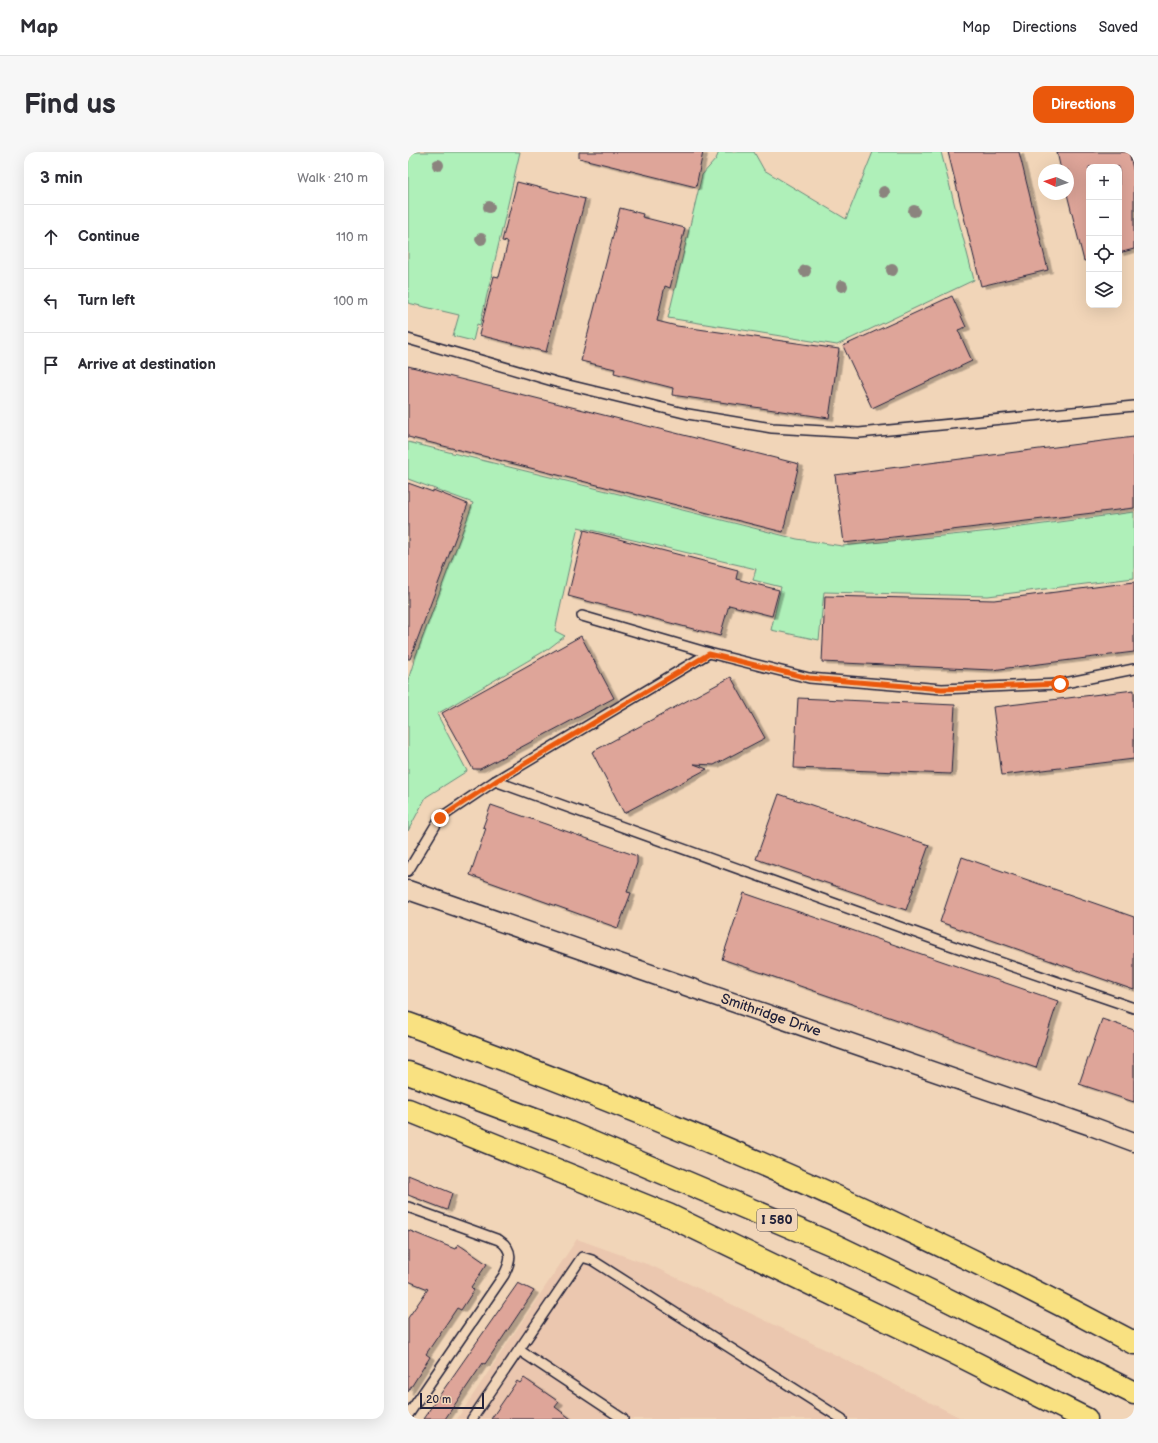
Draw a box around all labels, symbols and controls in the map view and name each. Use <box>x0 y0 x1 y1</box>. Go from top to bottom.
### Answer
text: Map <box>20 16 58 39</box>
text: Map <box>962 19 990 36</box>
text: Directions <box>1012 19 1077 36</box>
text: Saved <box>1099 19 1138 36</box>
button: Directions <box>1033 86 1134 123</box>
text: Find us <box>24 88 116 121</box>
north arrow <box>1038 164 1074 200</box>
map controls <box>1086 164 1122 308</box>
button: + <box>1086 164 1122 200</box>
text: 3 min <box>40 168 83 188</box>
text: Walk · 210 m <box>297 170 368 186</box>
button: − <box>1086 200 1122 236</box>
icon: ahead <box>40 226 62 248</box>
text: Continue <box>78 227 140 246</box>
text: 110 m <box>336 229 368 245</box>
button: locate <box>1086 236 1122 272</box>
button: layers <box>1086 272 1122 308</box>
icon: left <box>40 290 62 312</box>
text: Turn left <box>78 291 135 310</box>
text: 100 m <box>333 293 368 309</box>
icon: arrive <box>40 354 62 376</box>
text: Arrive at destination <box>78 355 216 374</box>
route start <box>1051 675 1069 693</box>
route end <box>431 809 449 827</box>
street label: Smithridge Drive <box>719 990 823 1040</box>
road number: I 580 <box>757 1209 797 1231</box>
scale bar <box>420 1391 484 1410</box>
text: 20 m <box>426 1393 451 1406</box>

